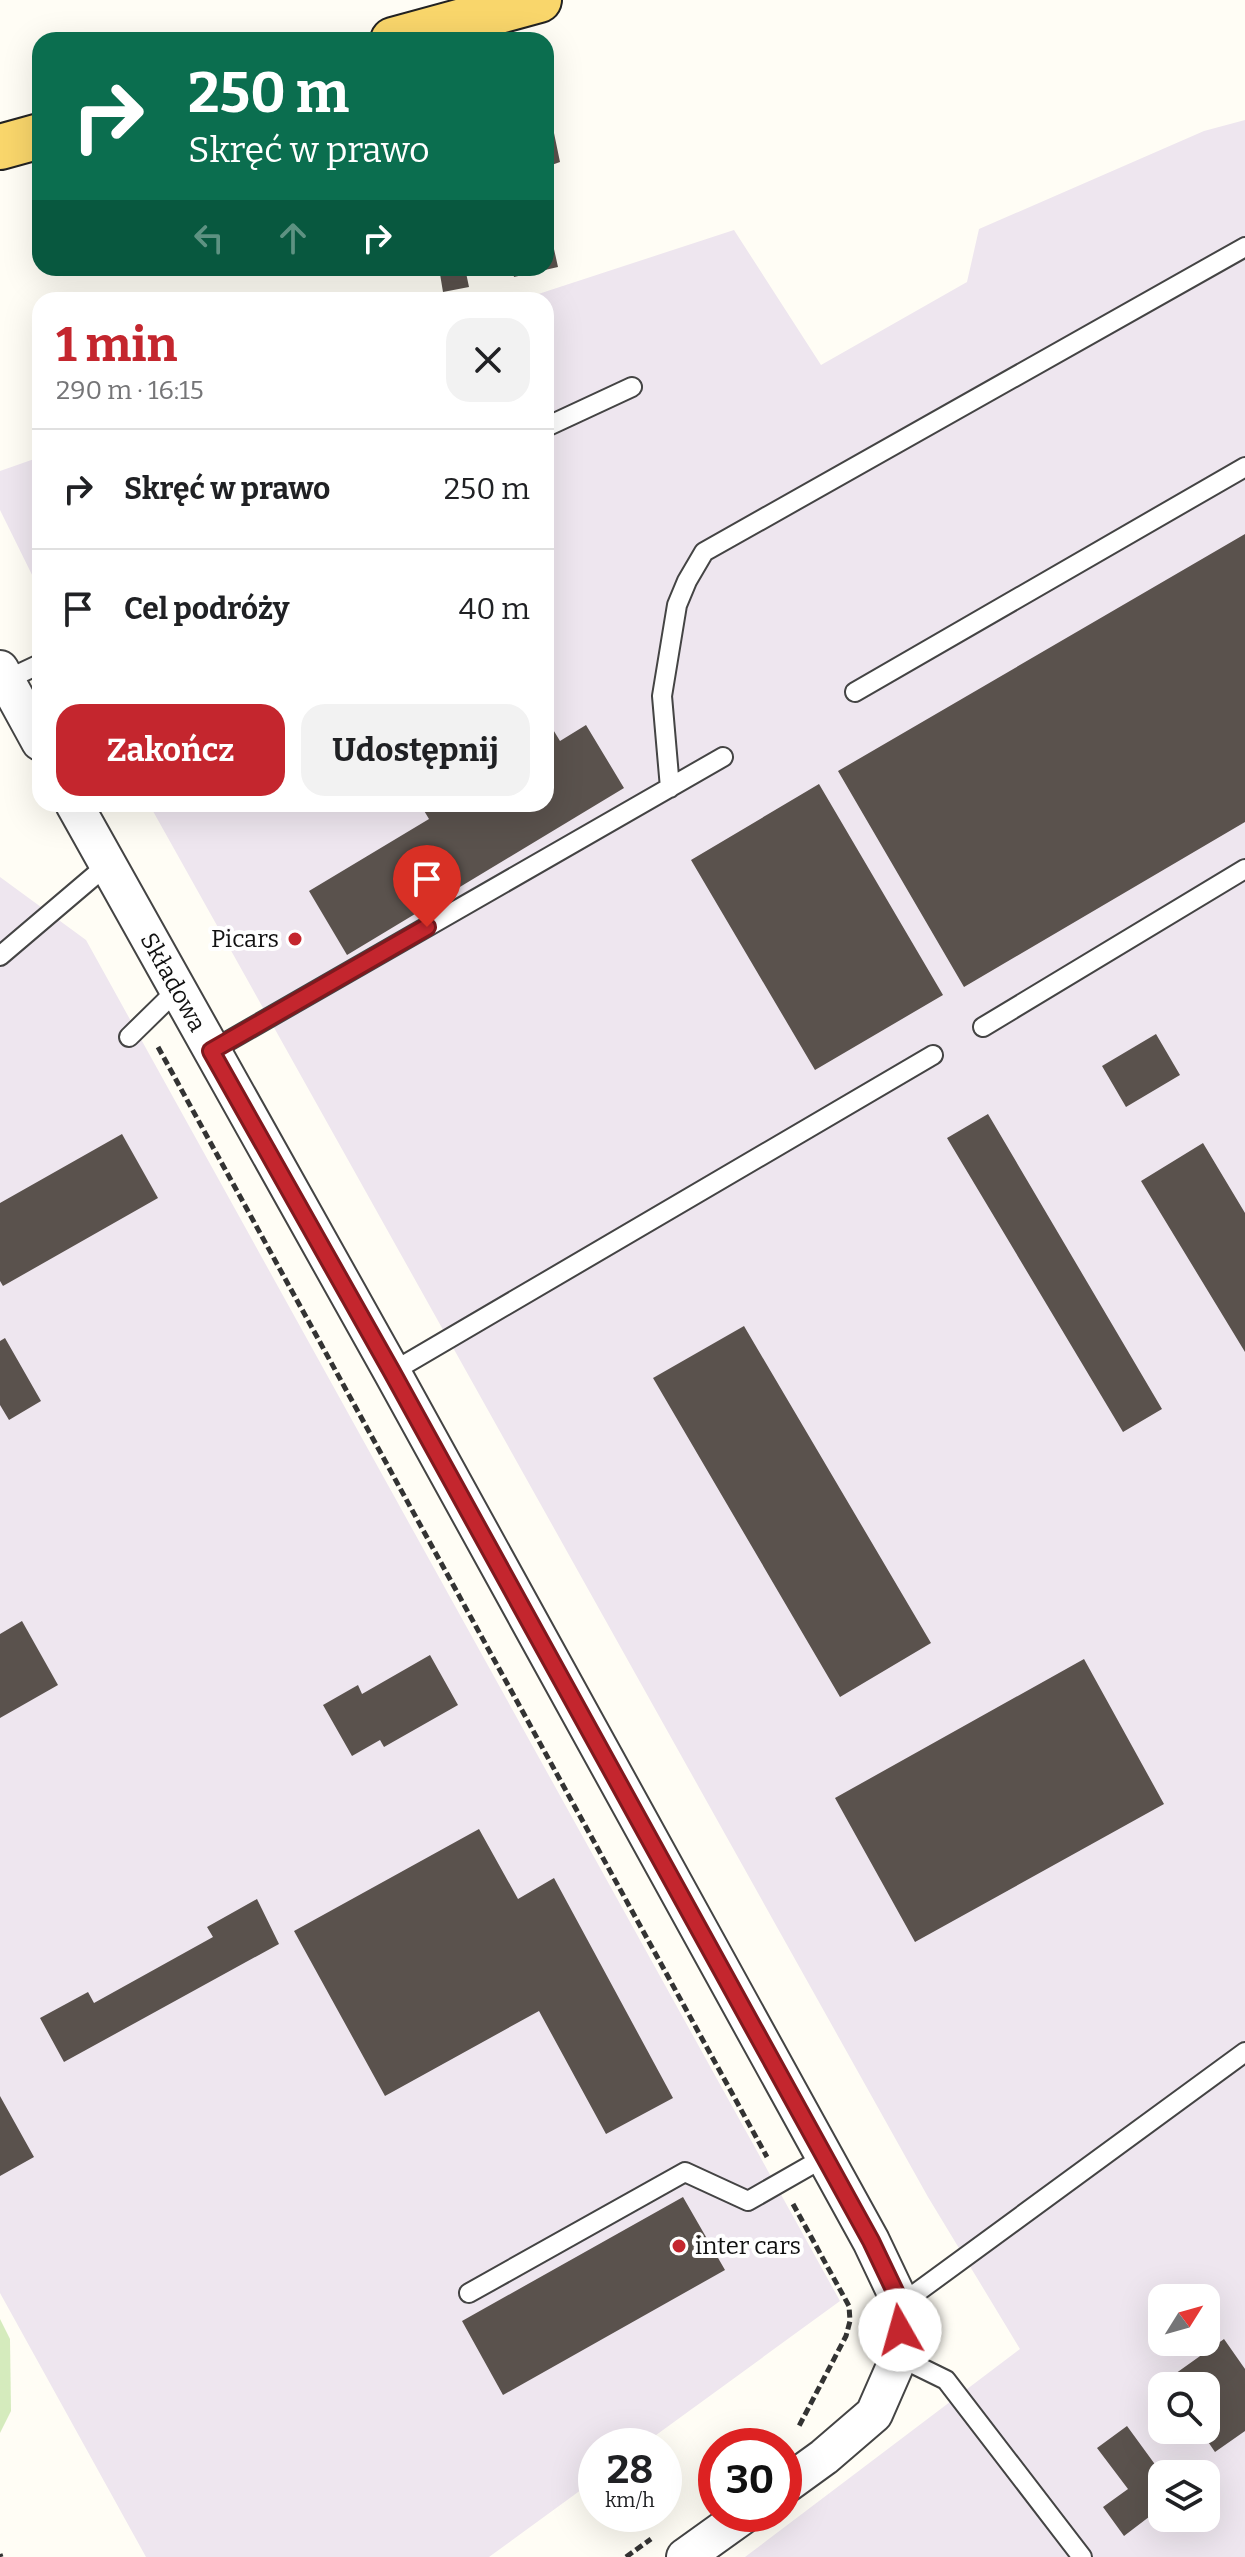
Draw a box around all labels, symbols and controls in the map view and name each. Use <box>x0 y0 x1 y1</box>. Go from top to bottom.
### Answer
text: 250 m <box>188 60 349 127</box>
icon: right <box>56 64 160 168</box>
text: Skręć w prawo <box>188 128 430 172</box>
icon: left <box>187 216 231 260</box>
icon: ahead <box>271 216 315 260</box>
icon: right <box>355 216 399 260</box>
text: 1 min <box>56 316 177 374</box>
button: close <box>446 318 530 402</box>
text: 290 m · 16:15 <box>56 375 204 406</box>
icon: right <box>56 467 100 511</box>
text: Skręć w prawo <box>124 471 330 507</box>
text: 250 m <box>444 471 530 507</box>
icon: arrive <box>56 587 100 631</box>
text: Cel podróży <box>124 591 289 627</box>
text: 40 m <box>459 591 530 627</box>
button: Zakończ <box>56 704 285 796</box>
button: Udostępnij <box>301 704 530 796</box>
pin <box>393 845 461 927</box>
icon: arrive <box>405 857 449 901</box>
place label: Picars <box>211 925 279 953</box>
street label: Składowa <box>134 928 212 1036</box>
marker: Picars <box>286 930 304 948</box>
place label: inter cars <box>695 2232 801 2260</box>
marker: inter cars <box>670 2237 688 2255</box>
north arrow <box>1148 2284 1220 2356</box>
map controls <box>1148 2284 1220 2532</box>
position arrow <box>858 2288 942 2372</box>
button: search <box>1148 2372 1220 2444</box>
speed limit sign: 30 <box>698 2428 802 2532</box>
text: 28 <box>607 2446 653 2494</box>
button: layers <box>1148 2460 1220 2532</box>
text: km/h <box>605 2488 655 2512</box>

